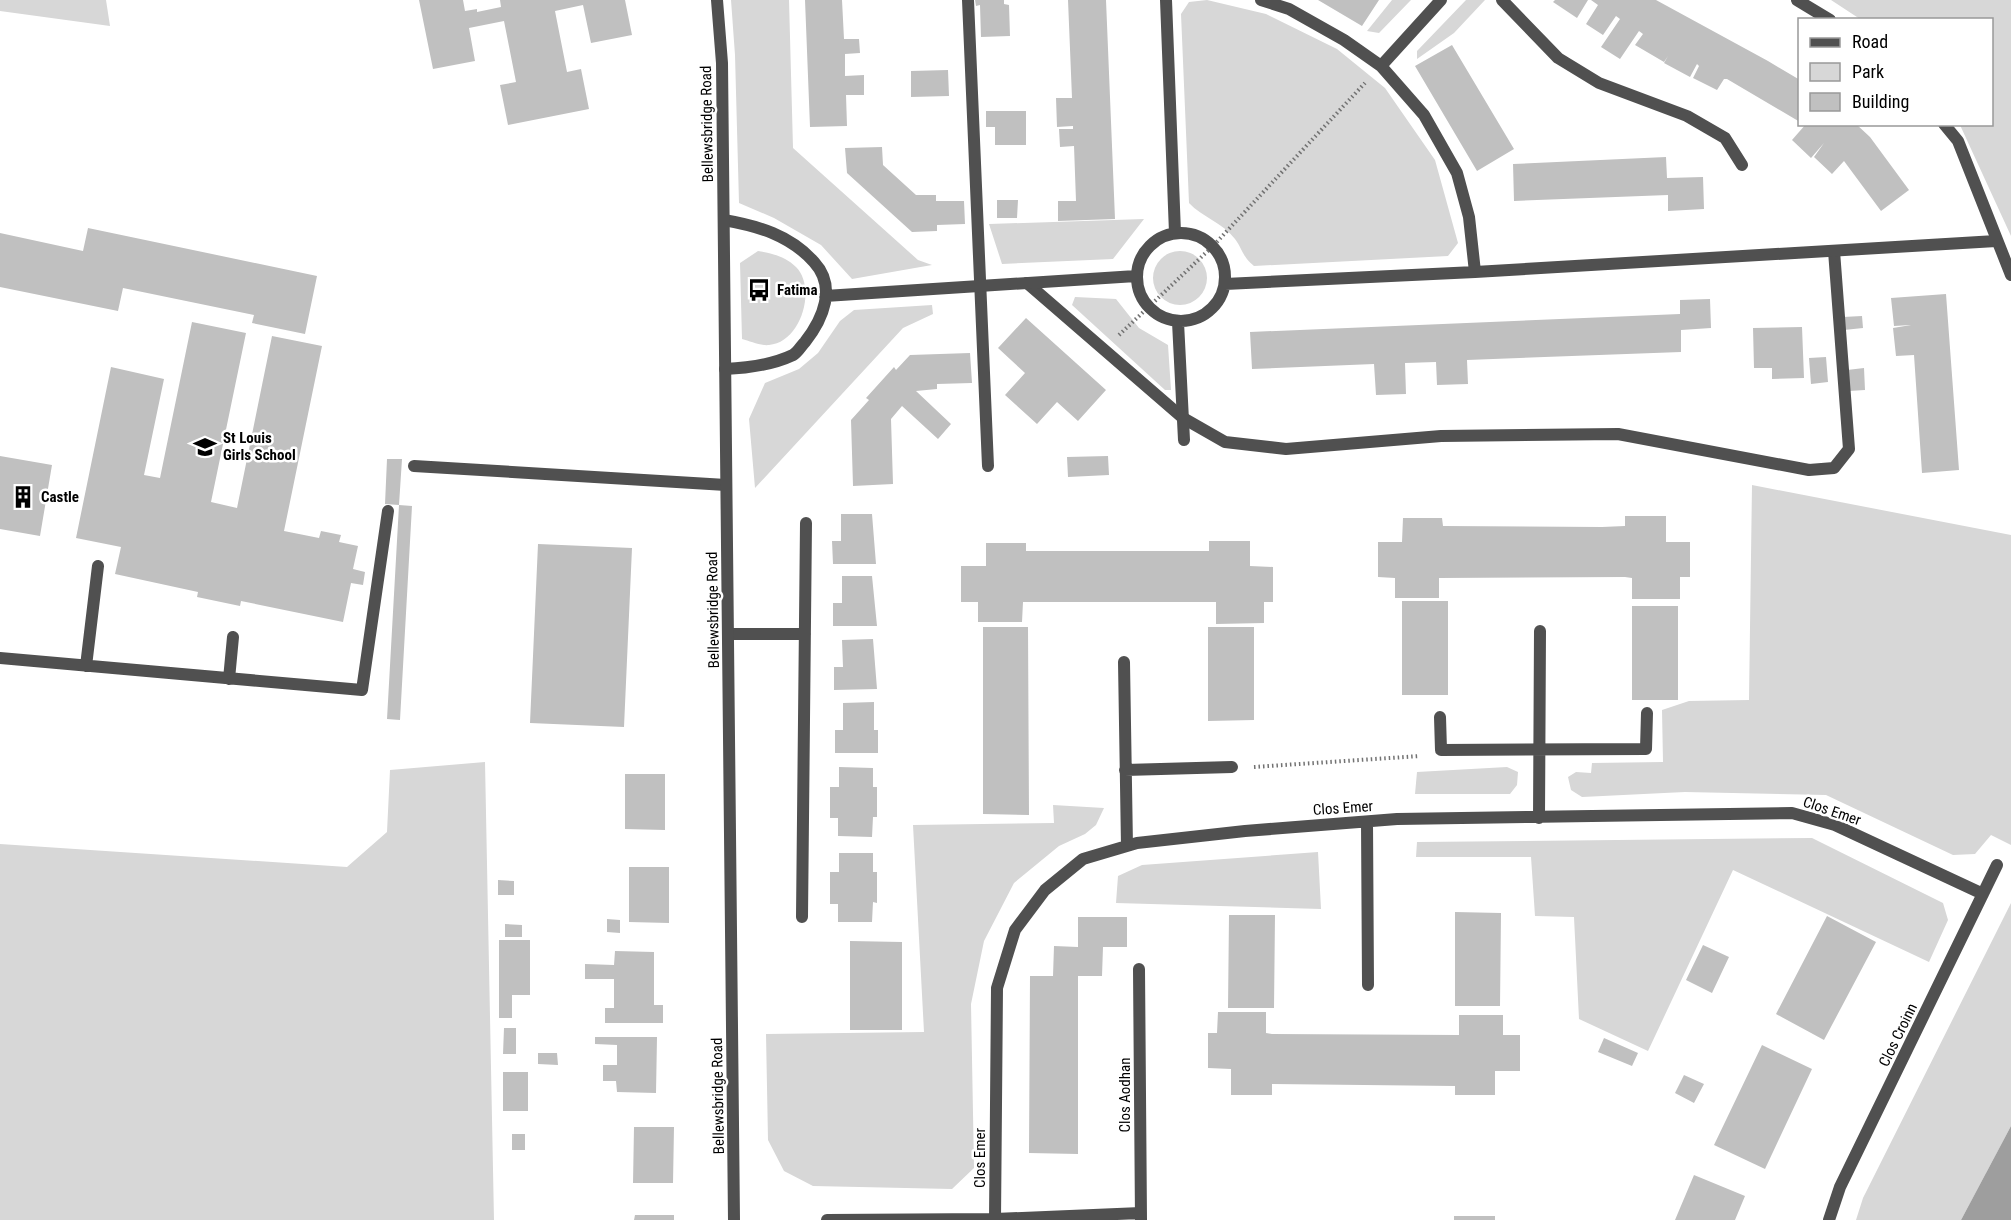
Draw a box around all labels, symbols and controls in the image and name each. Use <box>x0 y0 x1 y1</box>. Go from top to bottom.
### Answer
legend <box>1798 18 1993 126</box>
text: Road <box>1852 31 1888 52</box>
text: Park <box>1852 61 1884 82</box>
street label: Bellewsbridge Road <box>697 66 717 182</box>
text: Building <box>1852 91 1909 112</box>
bus stop icon: Fatima <box>746 277 772 303</box>
place label: Fatima <box>777 281 818 299</box>
place label: St Louis Girls School <box>223 429 296 464</box>
school or university icon: St Louis Girls School <box>192 434 218 460</box>
building icon: Castle <box>10 484 36 510</box>
place label: Castle <box>41 488 79 506</box>
street label: Bellewsbridge Road <box>703 552 723 668</box>
street label: Clos Emer <box>1801 793 1864 829</box>
street label: Clos Emer <box>1312 797 1374 819</box>
street label: Clos Croinn <box>1875 1000 1921 1070</box>
street label: Bellewsbridge Road <box>708 1038 728 1154</box>
street label: Clos Aodhan <box>1116 1058 1134 1133</box>
street label: Clos Emer <box>971 1128 989 1188</box>

